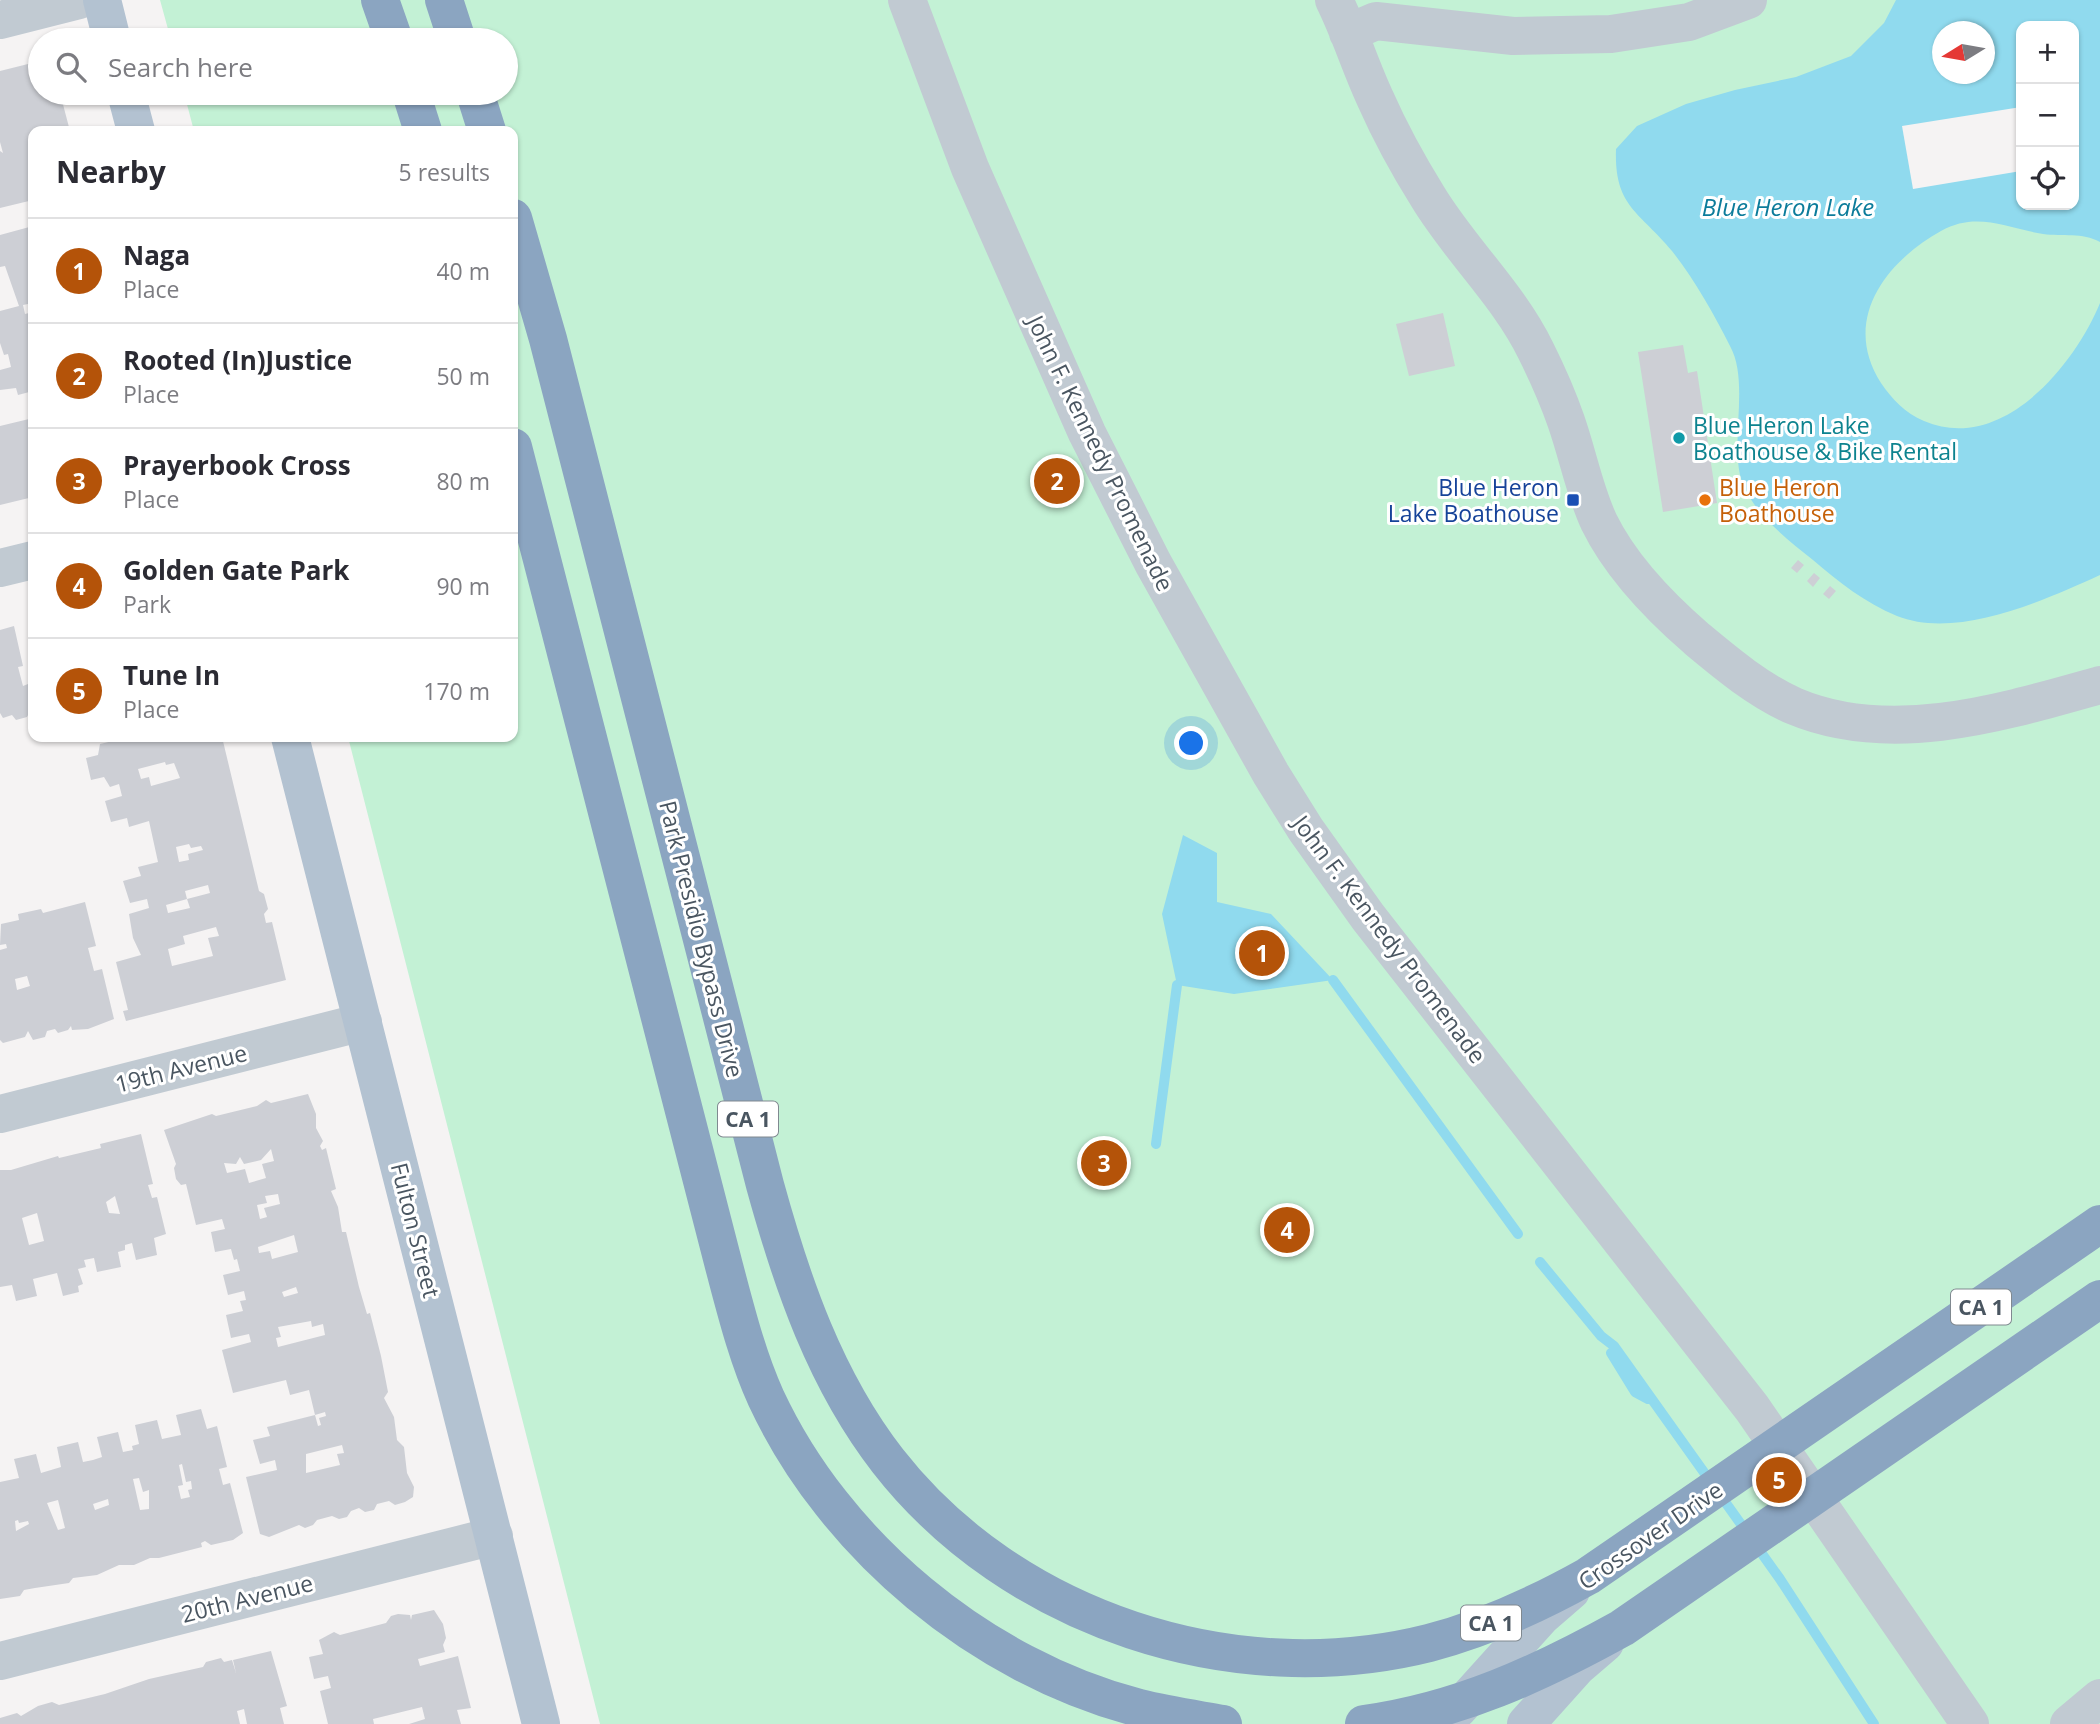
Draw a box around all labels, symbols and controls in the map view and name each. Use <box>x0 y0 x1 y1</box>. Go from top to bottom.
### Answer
north arrow <box>1932 21 1995 84</box>
map controls <box>2016 21 2079 210</box>
button: + <box>2016 21 2079 84</box>
search box <box>28 28 518 105</box>
icon: search <box>52 48 90 86</box>
text: Search here <box>108 49 253 85</box>
button: − <box>2016 84 2079 147</box>
button: locate <box>2016 147 2079 210</box>
text: Nearby <box>56 151 166 192</box>
text: 5 results <box>399 156 490 188</box>
water label: Blue Heron Lake <box>1702 190 1874 223</box>
text: Naga <box>123 237 190 273</box>
text: 1 <box>72 255 86 287</box>
text: 40 m <box>436 255 490 287</box>
text: Place <box>123 273 179 305</box>
street label: John F. Kennedy Promenade <box>1019 308 1182 596</box>
text: Rooted (In)Justice <box>123 342 352 378</box>
text: 2 <box>72 360 86 392</box>
text: 50 m <box>436 360 490 392</box>
text: Place <box>123 378 179 410</box>
place label: Blue Heron Lake Boathouse & Bike Rental <box>1693 409 1957 467</box>
marker: Blue Heron Lake Boathouse & Bike Rental <box>1671 430 1687 446</box>
text: Prayerbook Cross <box>123 447 351 483</box>
pin: 2 <box>1034 455 1080 507</box>
text: 3 <box>72 465 86 497</box>
text: 80 m <box>436 465 490 497</box>
place label: Blue Heron Lake Boathouse <box>1388 471 1559 529</box>
place label: Blue Heron Boathouse <box>1719 471 1840 529</box>
text: Place <box>123 483 179 515</box>
marker: Blue Heron Lake Boathouse <box>1565 492 1581 508</box>
marker: Blue Heron Boathouse <box>1697 492 1713 508</box>
text: Golden Gate Park <box>123 552 349 588</box>
text: 4 <box>72 570 86 602</box>
text: 90 m <box>436 570 490 602</box>
text: Park <box>123 588 171 620</box>
text: Tune In <box>123 657 220 693</box>
text: 5 <box>72 675 86 707</box>
text: 170 m <box>423 675 490 707</box>
text: Place <box>123 693 179 725</box>
your location <box>1174 726 1208 760</box>
street label: Park Presidio Bypass Drive <box>652 797 752 1081</box>
street label: John F. Kennedy Promenade <box>1285 807 1494 1070</box>
pin: 1 <box>1239 927 1285 979</box>
street label: 19th Avenue <box>112 1036 250 1100</box>
road number: CA 1 <box>718 1102 778 1136</box>
pin: 3 <box>1081 1137 1127 1189</box>
street label: Fulton Street <box>384 1159 448 1301</box>
pin: 4 <box>1264 1204 1310 1256</box>
road number: CA 1 <box>1951 1290 2011 1324</box>
pin: 5 <box>1756 1454 1802 1506</box>
street label: Crossover Drive <box>1571 1473 1729 1597</box>
street label: 20th Avenue <box>178 1566 316 1630</box>
road number: CA 1 <box>1461 1606 1521 1640</box>

